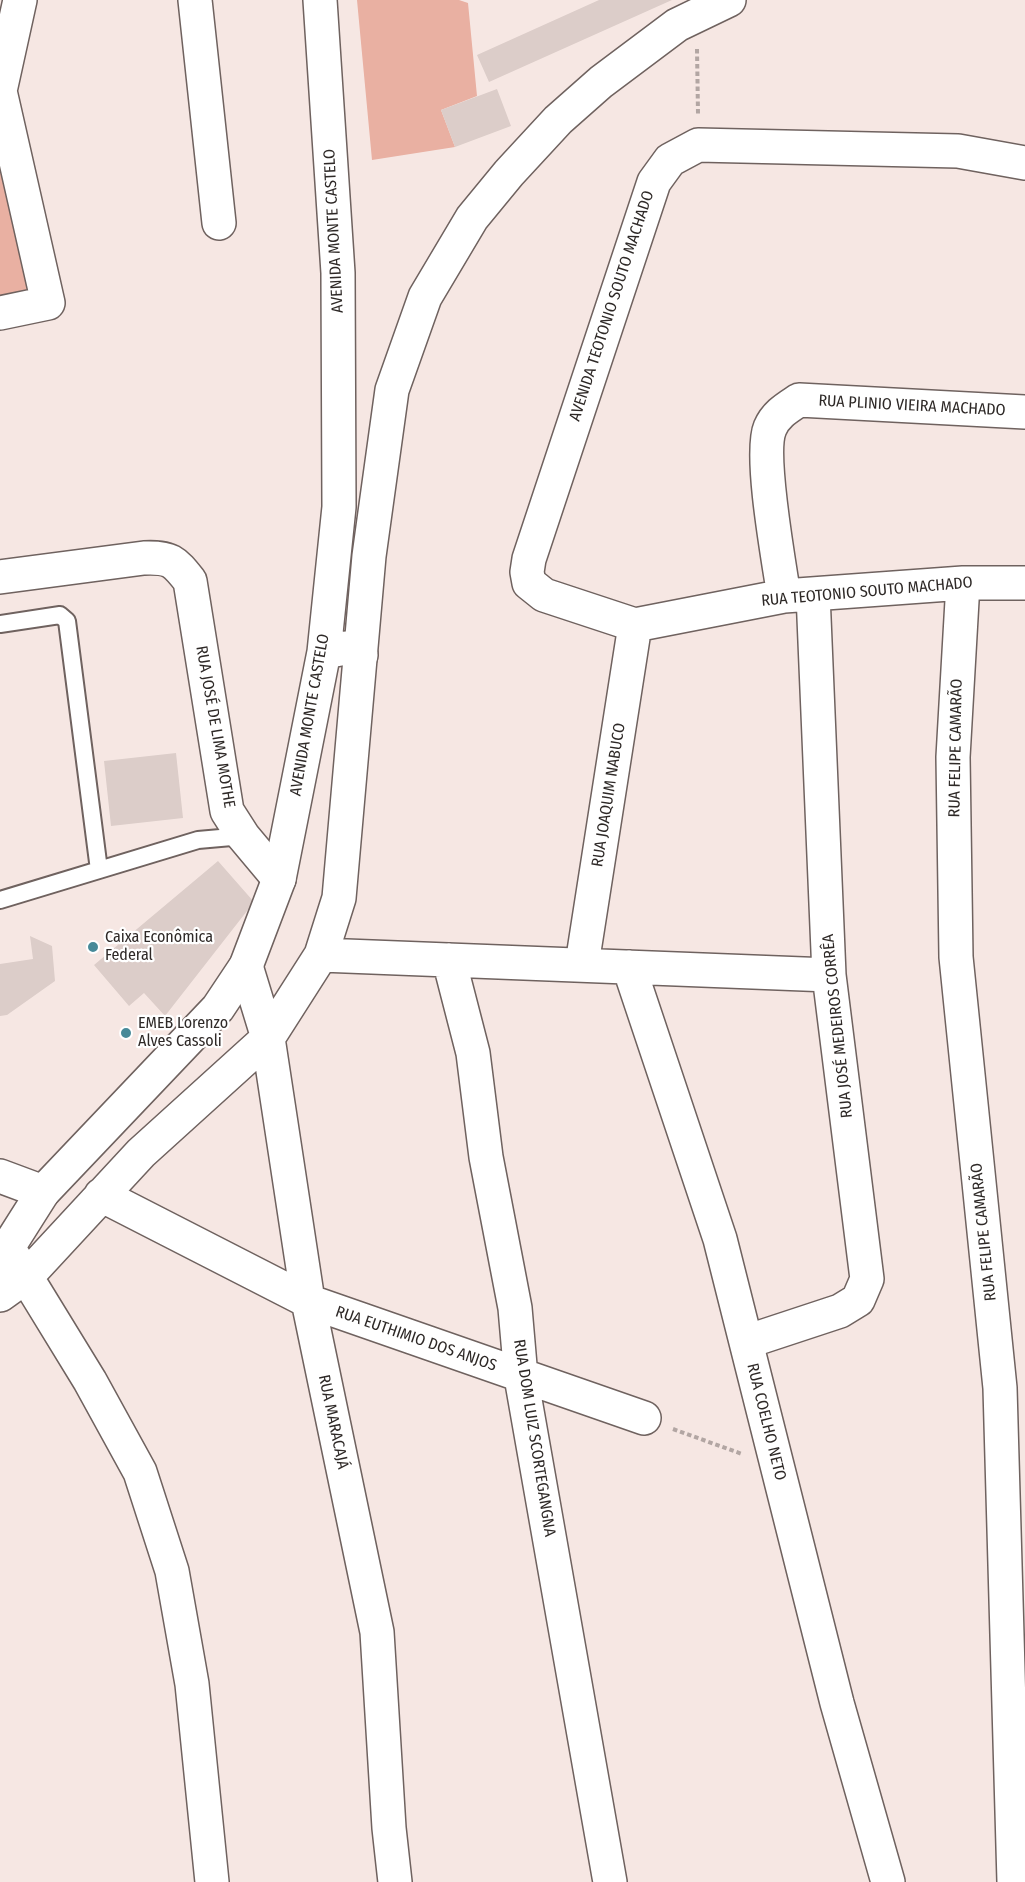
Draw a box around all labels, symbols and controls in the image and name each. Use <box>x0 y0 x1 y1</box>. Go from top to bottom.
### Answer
street label: AVENIDA MONTE CASTELO <box>320 149 348 313</box>
street label: AVENIDA TEOTONIO SOUTO MACHADO <box>566 188 658 424</box>
street label: RUA PLINIO VIEIRA MACHADO <box>818 392 1006 420</box>
street label: RUA TEOTONIO SOUTO MACHADO <box>761 573 973 611</box>
street label: AVENIDA MONTE CASTELO <box>286 633 334 797</box>
street label: RUA JOSÉ DE LIMA MOTHE <box>191 644 239 810</box>
street label: RUA FELIPE CAMARÃO <box>945 678 967 818</box>
street label: RUA JOAQUIM NABUCO <box>588 722 630 868</box>
place label: Caixa Econômica Federal <box>105 928 213 966</box>
street label: RUA JOSÉ MEDEIROS CORRÊA <box>819 933 857 1119</box>
marker: Caixa Econômica Federal <box>86 940 100 954</box>
place label: EMEB Lorenzo Alves Cassoli <box>138 1014 228 1052</box>
marker: EMEB Lorenzo Alves Cassoli <box>119 1026 133 1040</box>
street label: RUA FELIPE CAMARÃO <box>967 1162 1001 1302</box>
street label: RUA EUTHIMIO DOS ANJOS <box>333 1302 499 1376</box>
street label: RUA DOM LUIZ SCORTEGANGNA <box>509 1338 559 1538</box>
street label: RUA COELHO NETO <box>742 1361 790 1483</box>
street label: RUA MARACAJÁ <box>314 1373 352 1471</box>

